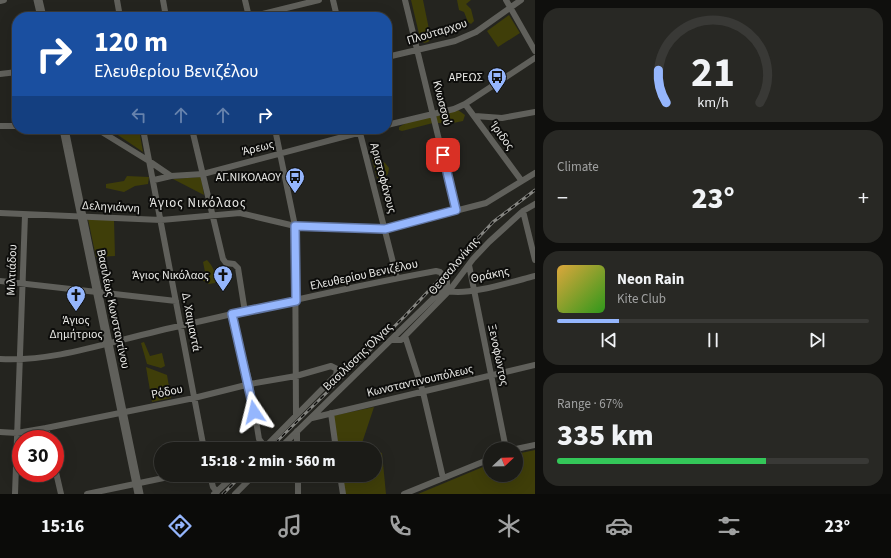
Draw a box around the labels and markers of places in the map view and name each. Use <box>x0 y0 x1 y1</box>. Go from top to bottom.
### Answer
bus stop icon: ΑΡΕΩΣ <box>486 66 508 94</box>
place label: ΑΡΕΩΣ <box>449 69 484 86</box>
pin <box>426 138 460 172</box>
bus stop icon: ΑΓ.ΝΙΚΟΛΑΟΥ <box>284 166 306 194</box>
place label: ΑΓ.ΝΙΚΟΛΑΟΥ <box>216 169 281 186</box>
church icon: Άγιος Νικόλαος <box>212 264 234 292</box>
place label: Άγιος Νικόλαος <box>132 267 209 284</box>
church icon: Άγιος Δημήτριος <box>65 284 87 312</box>
place label: Άγιος Δημήτριος <box>49 312 103 343</box>

